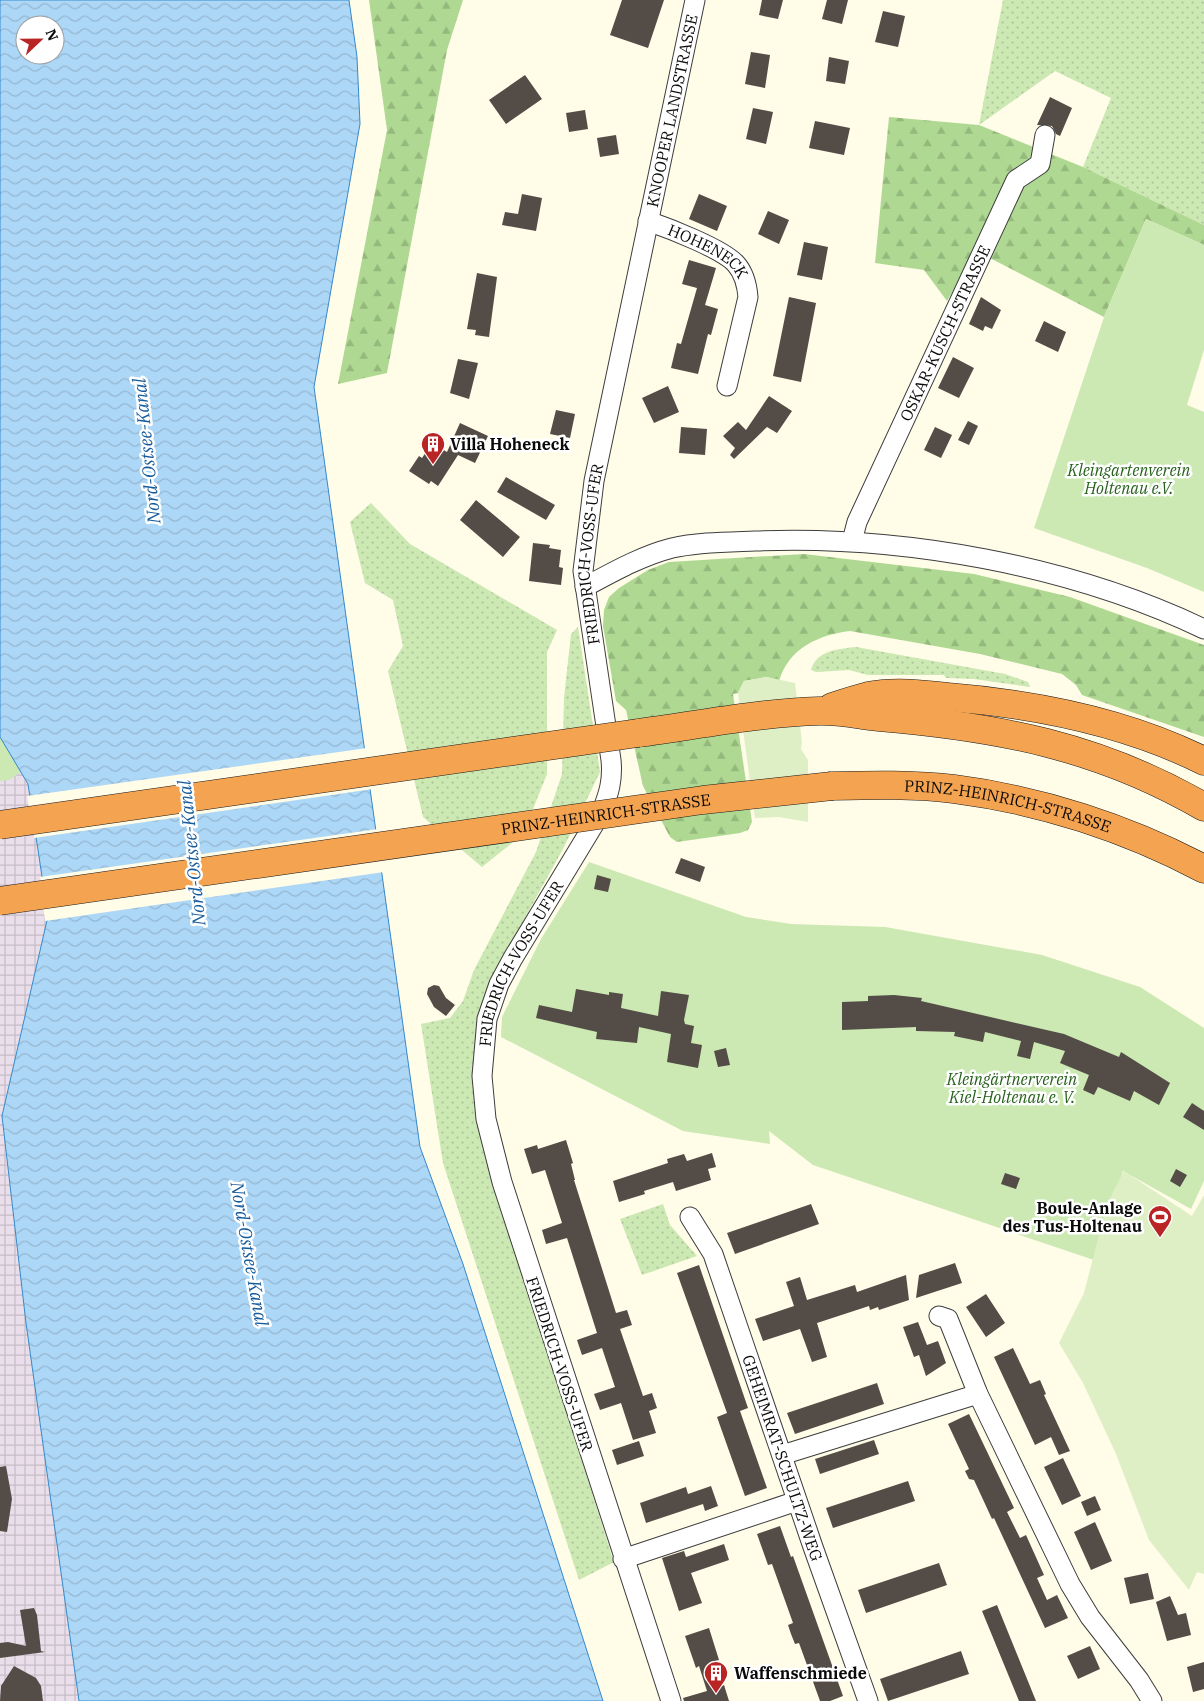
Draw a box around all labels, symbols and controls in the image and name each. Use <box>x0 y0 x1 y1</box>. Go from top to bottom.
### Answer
street label: KNOOPER LANDSTRASSE <box>642 13 702 209</box>
north arrow <box>15 15 65 65</box>
text: N <box>42 27 62 44</box>
street label: HOHENECK <box>665 219 753 282</box>
street label: OSKAR-KUSCH-STRASSE <box>895 242 994 424</box>
water label: Nord-Ostsee-Kanal <box>127 376 166 526</box>
building icon: Villa Hoheneck <box>420 431 446 465</box>
place label: Villa Hoheneck <box>450 434 569 454</box>
park label: Kleingartenverein Holtenau e.V. <box>1067 460 1190 498</box>
street label: FRIEDRICH-VOSS-UFER <box>573 461 607 646</box>
street label: PRINZ-HEINRICH-STRASSE <box>904 775 1114 837</box>
water label: Nord-Ostsee-Kanal <box>172 778 211 928</box>
street label: PRINZ-HEINRICH-STRASSE <box>500 789 712 839</box>
street label: FRIEDRICH-VOSS-UFER <box>475 877 568 1047</box>
park label: Kleingärtnerverein Kiel-Holtenau e. V. <box>946 1069 1077 1107</box>
water label: Nord-Ostsee-Kanal <box>225 1179 274 1329</box>
place label: Boule-Anlage des Tus-Holtenau <box>1002 1198 1142 1236</box>
sports icon: Boule-Anlage des Tus-Holtenau <box>1147 1204 1173 1238</box>
street label: FRIEDRICH-VOSS-UFER <box>522 1274 598 1454</box>
street label: GEHEIMRAT-SCHULTZ-WEG <box>738 1352 827 1564</box>
building icon: Waffenschmiede <box>703 1660 729 1694</box>
place label: Waffenschmiede <box>734 1663 867 1683</box>

